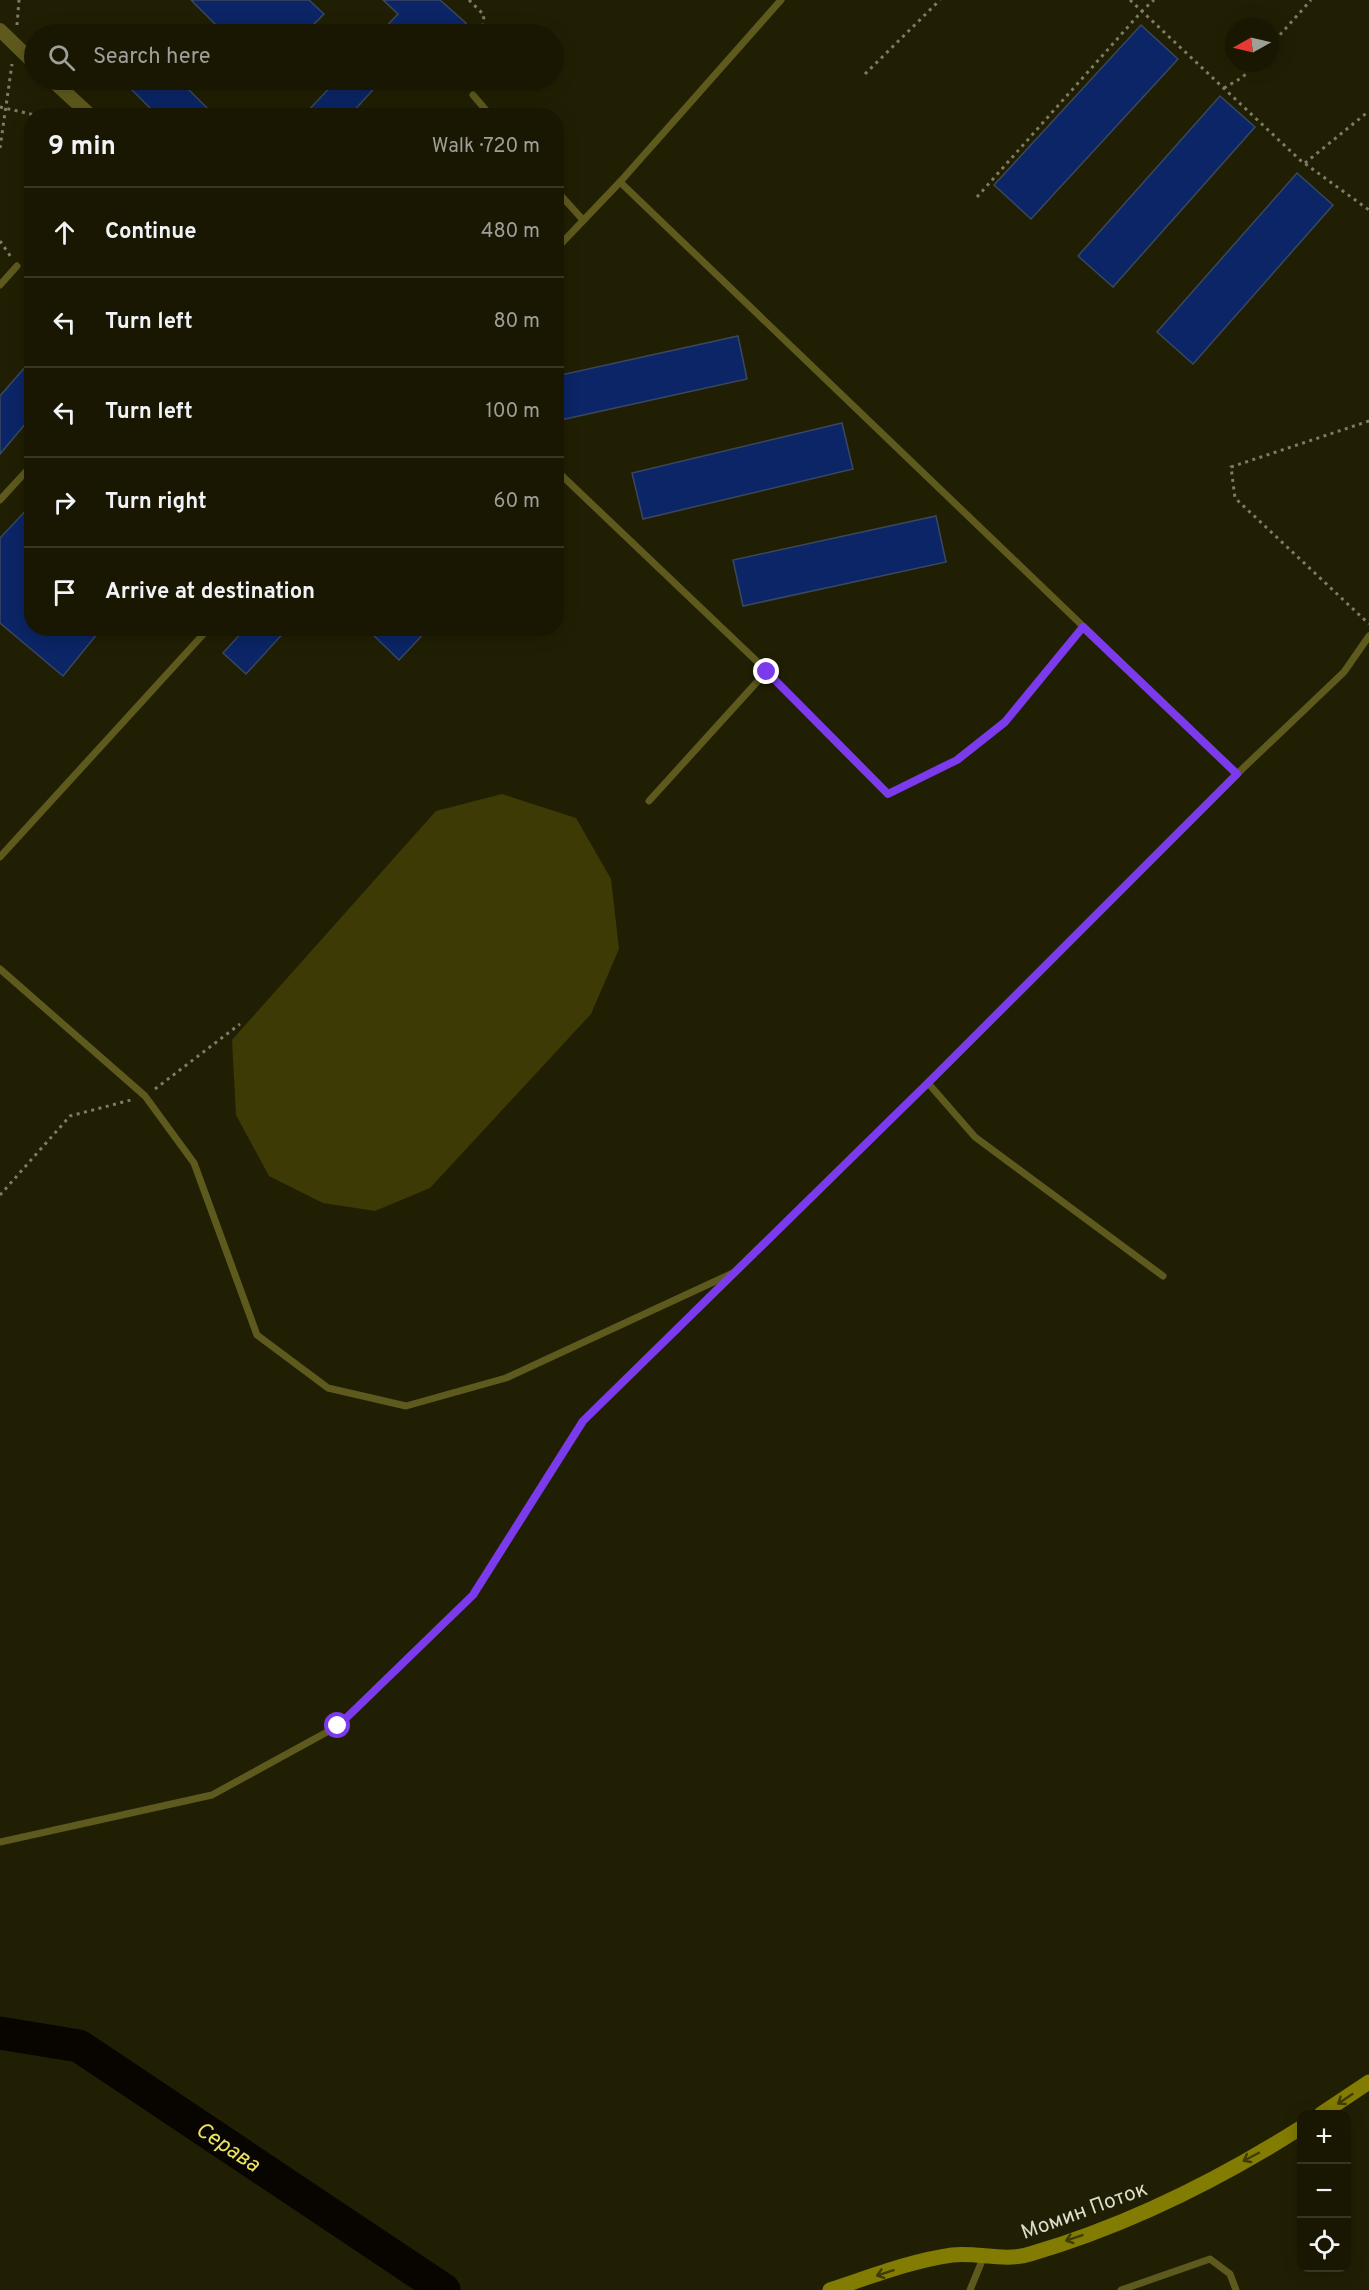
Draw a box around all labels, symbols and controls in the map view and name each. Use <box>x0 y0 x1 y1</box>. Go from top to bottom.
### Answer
north arrow <box>1225 18 1279 72</box>
search box <box>24 24 564 90</box>
icon: search <box>45 41 78 74</box>
text: Search here <box>93 44 211 71</box>
text: 9 min <box>48 131 116 164</box>
text: Walk · 720 m <box>432 134 540 160</box>
icon: ahead <box>48 216 81 249</box>
text: Continue <box>105 219 196 246</box>
text: 480 m <box>481 219 540 245</box>
icon: left <box>48 306 81 339</box>
text: Turn left <box>105 309 193 336</box>
text: 80 m <box>494 309 540 335</box>
icon: left <box>48 396 81 429</box>
text: Turn left <box>105 399 193 426</box>
text: 100 m <box>485 399 540 425</box>
icon: right <box>48 486 81 519</box>
text: Turn right <box>105 489 207 516</box>
text: 60 m <box>494 489 540 515</box>
icon: arrive <box>48 576 81 609</box>
text: Arrive at destination <box>105 579 315 606</box>
route end <box>753 658 779 684</box>
route start <box>324 1712 350 1738</box>
one-way arrow <box>1338 2093 1354 2105</box>
map controls <box>1297 2110 1351 2272</box>
button: + <box>1297 2110 1351 2164</box>
water label: Серава <box>190 2117 265 2180</box>
one-way arrow <box>1243 2152 1261 2163</box>
button: − <box>1297 2164 1351 2218</box>
street label: Момин Поток <box>1018 2176 1151 2247</box>
button: locate <box>1297 2218 1351 2272</box>
one-way arrow <box>1066 2234 1084 2245</box>
one-way arrow <box>876 2268 895 2279</box>

